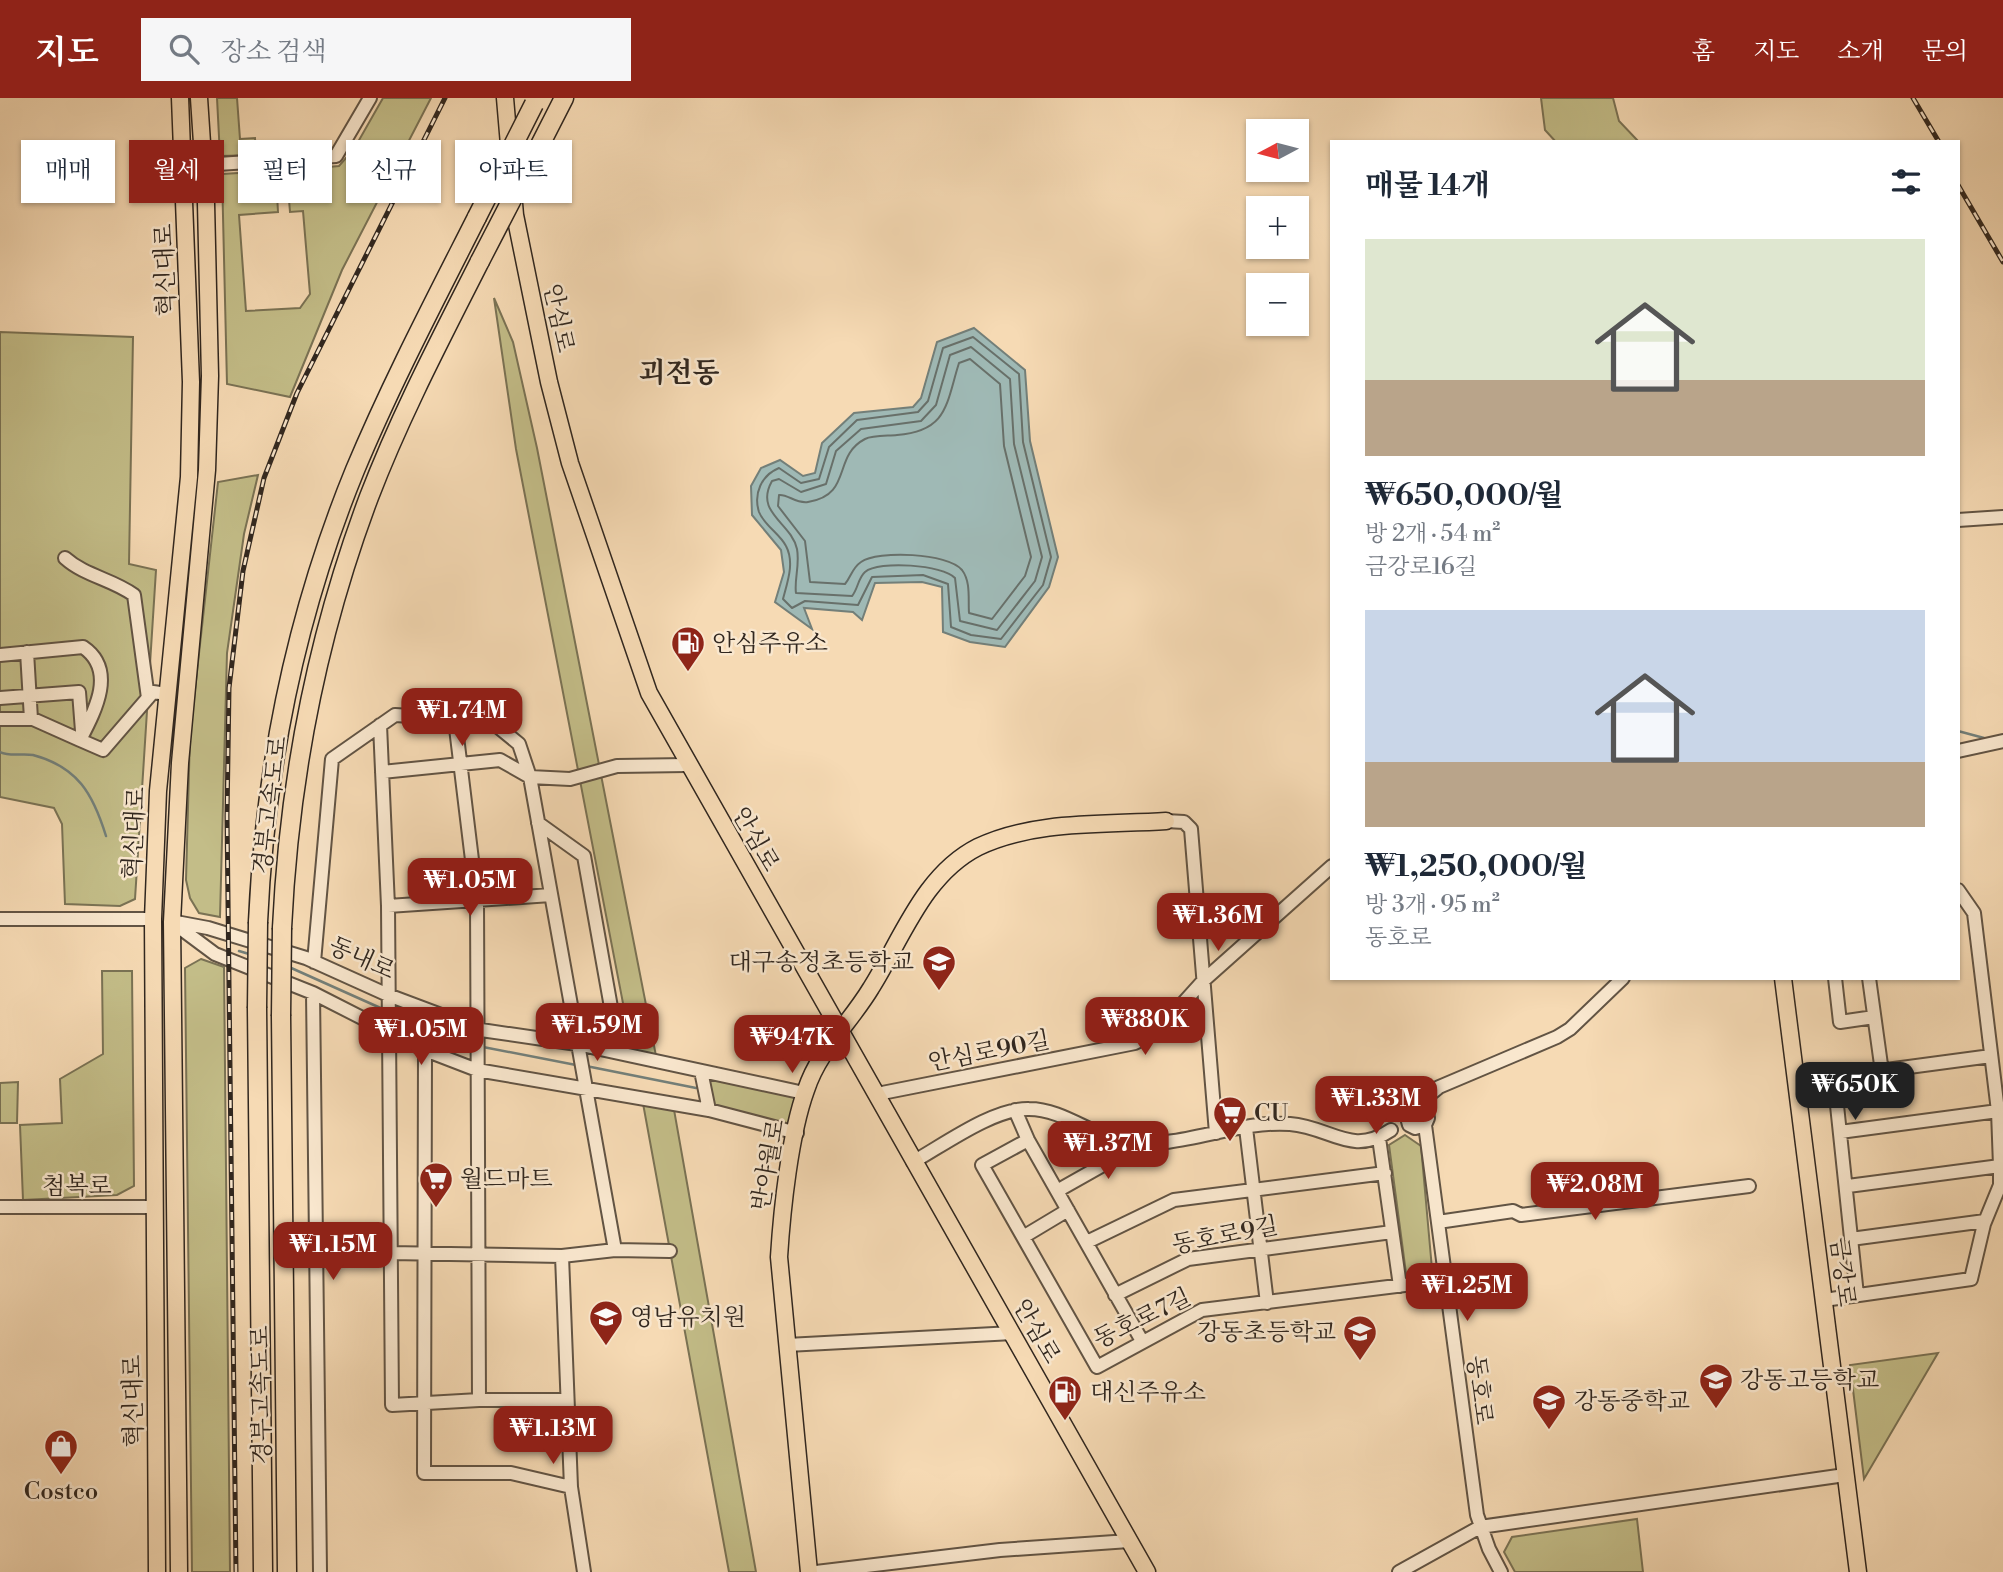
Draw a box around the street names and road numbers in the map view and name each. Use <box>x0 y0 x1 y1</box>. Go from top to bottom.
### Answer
street label: 혁신대로 <box>149 223 183 317</box>
street label: 안심로 <box>536 281 580 355</box>
street label: 경부고속도로 <box>248 734 294 876</box>
street label: 혁신대로 <box>118 786 152 880</box>
street label: 안심로 <box>725 802 786 877</box>
street label: 동내로 <box>324 931 399 987</box>
street label: 안심로90길 <box>926 1026 1053 1078</box>
street label: 반야월로 <box>746 1117 792 1213</box>
street label: 첨복로 <box>42 1172 112 1202</box>
street label: 동호로9길 <box>1170 1211 1281 1261</box>
street label: 금강로 <box>1823 1236 1861 1308</box>
street label: 동호로7길 <box>1089 1282 1196 1355</box>
street label: 안심로 <box>1006 1294 1067 1369</box>
street label: 경부고속도로 <box>246 1325 278 1465</box>
street label: 혁신대로 <box>118 1354 150 1448</box>
street label: 동호로 <box>1460 1354 1498 1426</box>

